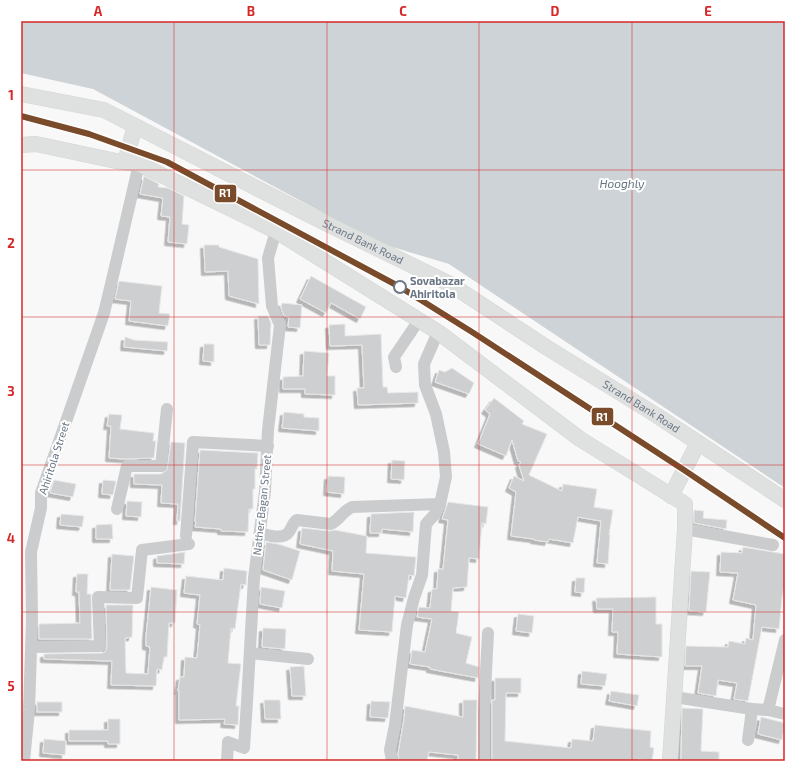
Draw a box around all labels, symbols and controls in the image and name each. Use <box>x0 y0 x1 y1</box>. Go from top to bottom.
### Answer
text: A <box>94 3 103 19</box>
text: B <box>247 3 255 19</box>
text: C <box>399 3 407 19</box>
text: D <box>551 3 560 19</box>
text: E <box>704 3 712 19</box>
text: 1 <box>8 87 14 103</box>
water label: Hooghly <box>599 176 645 191</box>
line badge: R1 <box>214 184 237 203</box>
text: R1 <box>219 186 231 199</box>
street label: Strand Bank Road <box>321 216 406 266</box>
text: 2 <box>7 235 15 251</box>
place label: Sovabazar Ahiritola <box>410 274 465 300</box>
marker: Sovabazar Ahiritola <box>393 280 407 294</box>
street label: Strand Bank Road <box>601 377 683 435</box>
text: 3 <box>7 383 15 399</box>
line badge: R1 <box>591 407 614 426</box>
text: R1 <box>596 410 608 423</box>
street label: Ahiritola Street <box>36 420 71 496</box>
street label: Nather Bagan Street <box>250 454 273 556</box>
text: 4 <box>7 530 15 546</box>
text: 5 <box>7 678 15 694</box>

